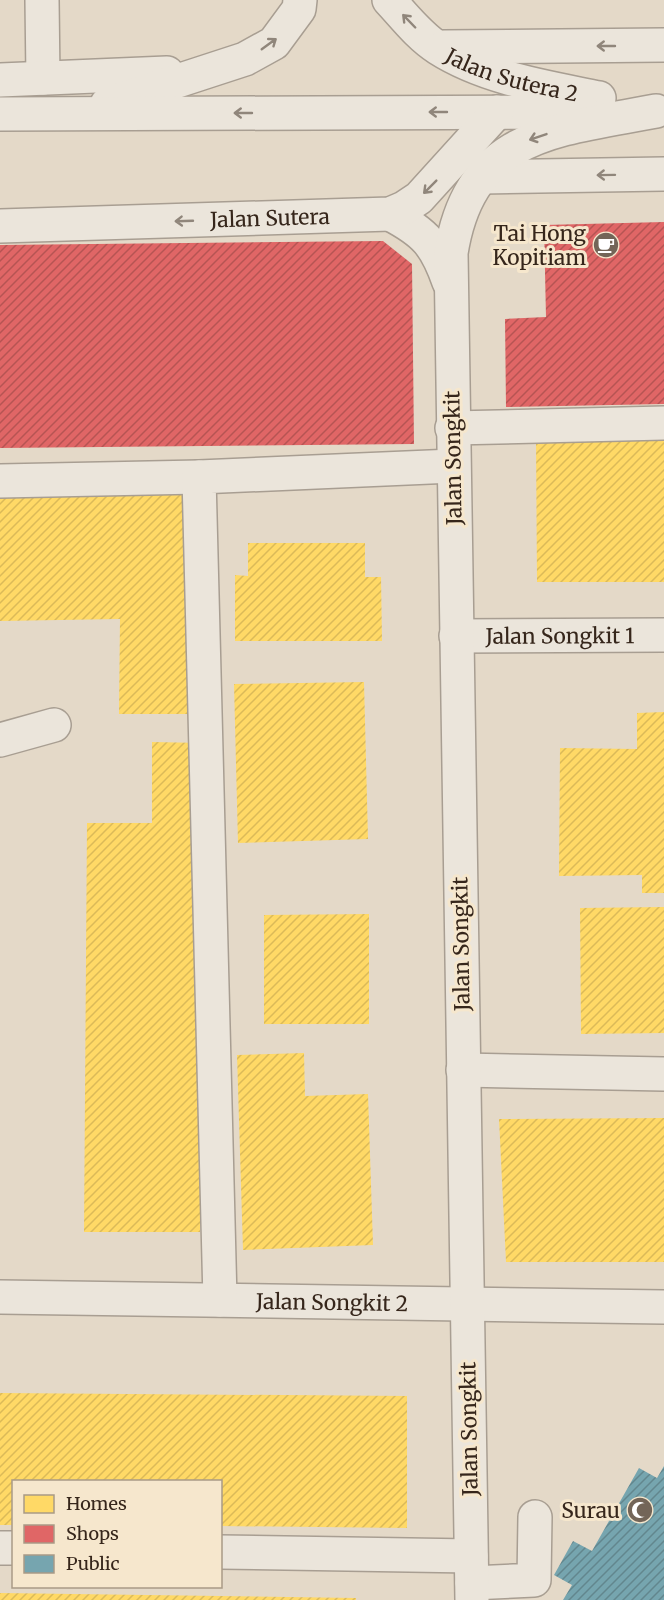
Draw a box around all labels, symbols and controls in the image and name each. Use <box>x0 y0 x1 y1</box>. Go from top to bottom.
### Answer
one-way arrow <box>401 14 416 29</box>
one-way arrow <box>261 38 277 51</box>
one-way arrow <box>596 40 616 52</box>
street label: Jalan Sutera 2 <box>440 41 580 107</box>
one-way arrow <box>428 106 448 118</box>
one-way arrow <box>233 107 253 119</box>
one-way arrow <box>529 133 548 144</box>
one-way arrow <box>596 169 616 181</box>
one-way arrow <box>422 180 437 194</box>
street label: Jalan Sutera <box>209 202 330 233</box>
one-way arrow <box>175 215 195 226</box>
place label: Tai Hong Kopitiam <box>493 220 586 271</box>
cafe icon: Tai Hong Kopitiam <box>591 230 621 260</box>
street label: Jalan Songkit <box>438 391 468 526</box>
street label: Jalan Songkit 1 <box>484 622 635 649</box>
street label: Jalan Songkit <box>446 877 476 1012</box>
street label: Jalan Songkit 2 <box>255 1287 408 1317</box>
street label: Jalan Songkit <box>454 1362 484 1497</box>
legend <box>12 1480 222 1588</box>
text: Homes <box>66 1492 127 1515</box>
mosque icon: Surau <box>625 1495 655 1525</box>
place label: Surau <box>561 1497 620 1524</box>
text: Shops <box>66 1522 119 1545</box>
text: Public <box>66 1552 120 1575</box>

